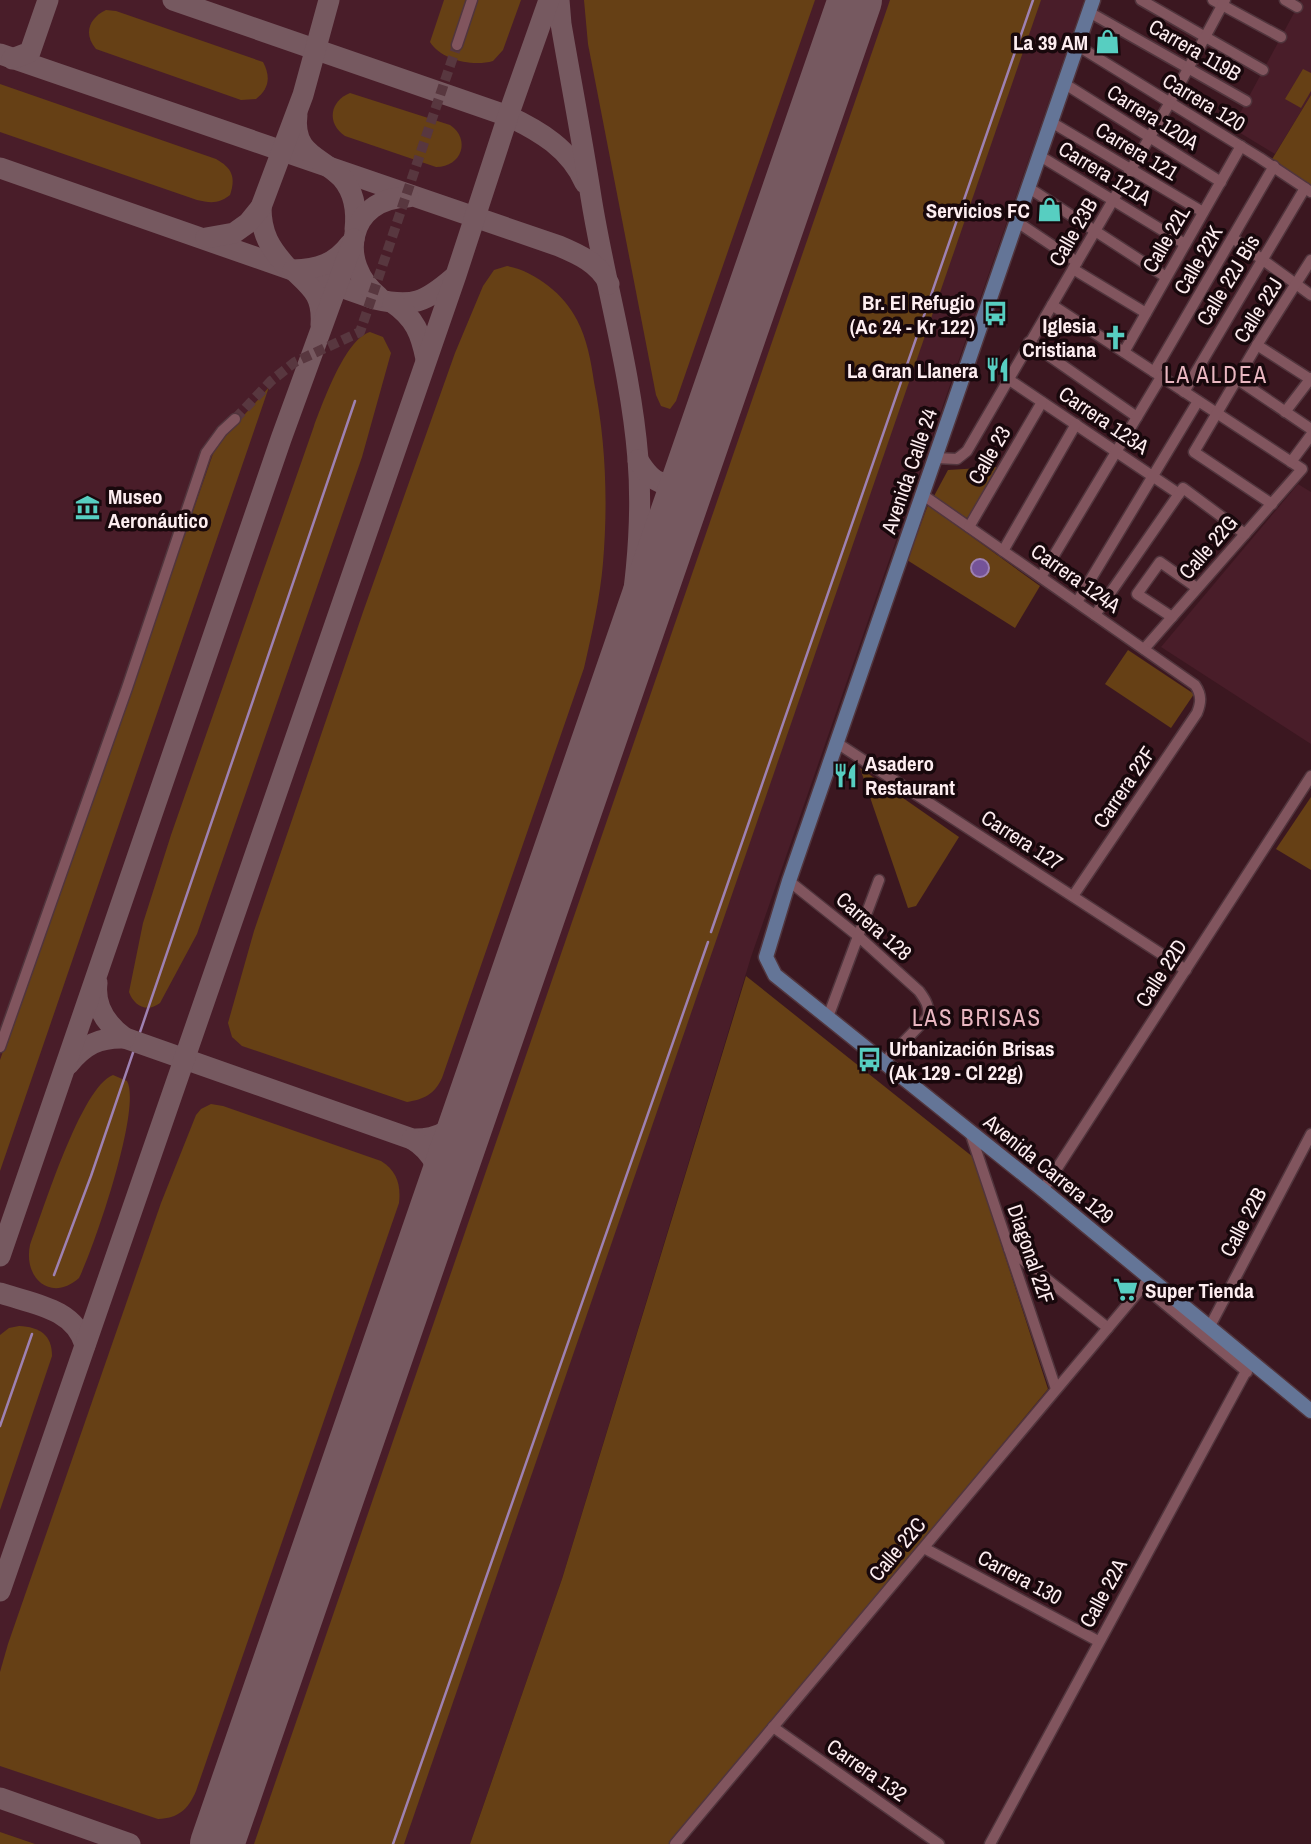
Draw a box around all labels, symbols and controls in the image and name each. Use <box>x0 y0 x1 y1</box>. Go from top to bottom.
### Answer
street label: Carrera 119B <box>1144 12 1246 88</box>
place label: La 39 AM <box>1013 28 1088 57</box>
shop icon: La 39 AM <box>1094 28 1122 56</box>
street label: Carrera 120 <box>1157 66 1251 138</box>
street label: Carrera 120A <box>1101 77 1205 157</box>
street label: Carrera 121 <box>1090 115 1184 187</box>
street label: Carrera 121A <box>1053 134 1157 212</box>
street label: Calle 23B <box>1042 192 1104 272</box>
place label: Servicios FC <box>926 196 1030 225</box>
shop icon: Servicios FC <box>1036 196 1064 224</box>
street label: Calle 22L <box>1135 200 1197 278</box>
street label: Calle 22K <box>1167 220 1229 300</box>
street label: Calle 22J Bis <box>1191 230 1265 330</box>
street label: Calle 22J <box>1228 273 1288 347</box>
place label: Br. El Refugio (Ac 24 - Kr 122) <box>850 288 975 341</box>
bus stop icon: Br. El Refugio (Ac 24 - Kr 122) <box>981 300 1009 328</box>
place label: Iglesia Cristiana <box>1022 311 1096 364</box>
church icon: Iglesia Cristiana <box>1102 323 1130 351</box>
place label: La Gran Llanera <box>847 356 978 385</box>
restaurant icon: La Gran Llanera <box>984 356 1012 384</box>
district label: LA ALDEA <box>1164 359 1268 390</box>
street label: Carrera 123A <box>1053 379 1155 461</box>
street label: Avenida Calle 24 <box>874 404 944 539</box>
street label: Calle 23 <box>961 420 1017 490</box>
place label: Museo Aeronáutico <box>108 482 208 535</box>
museum icon: Museo Aeronáutico <box>74 494 102 522</box>
street label: Calle 22G <box>1172 509 1244 585</box>
street label: Carrera 124A <box>1025 536 1127 620</box>
street label: Carrera 22F <box>1086 740 1162 834</box>
place label: Asadero Restaurant <box>865 749 955 802</box>
restaurant icon: Asadero Restaurant <box>831 761 859 789</box>
street label: Carrera 127 <box>976 803 1068 877</box>
street label: Carrera 128 <box>830 885 918 967</box>
street label: Calle 22D <box>1128 933 1194 1013</box>
district label: LAS BRISAS <box>912 1002 1042 1033</box>
place label: Urbanización Brisas (Ak 129 - Cl 22g) <box>889 1034 1055 1087</box>
bus stop icon: Urbanización Brisas (Ak 129 - Cl 22g) <box>855 1046 883 1074</box>
street label: Avenida Carrera 129 <box>977 1107 1120 1230</box>
street label: Calle 22B <box>1213 1182 1273 1262</box>
street label: Diagonal 22F <box>1000 1200 1062 1308</box>
supermarket icon: Super Tienda <box>1111 1276 1139 1304</box>
place label: Super Tienda <box>1145 1276 1254 1305</box>
street label: Calle 22C <box>862 1511 932 1587</box>
street label: Carrera 130 <box>973 1543 1067 1611</box>
street label: Calle 22A <box>1072 1553 1134 1633</box>
street label: Carrera 132 <box>821 1732 913 1808</box>

